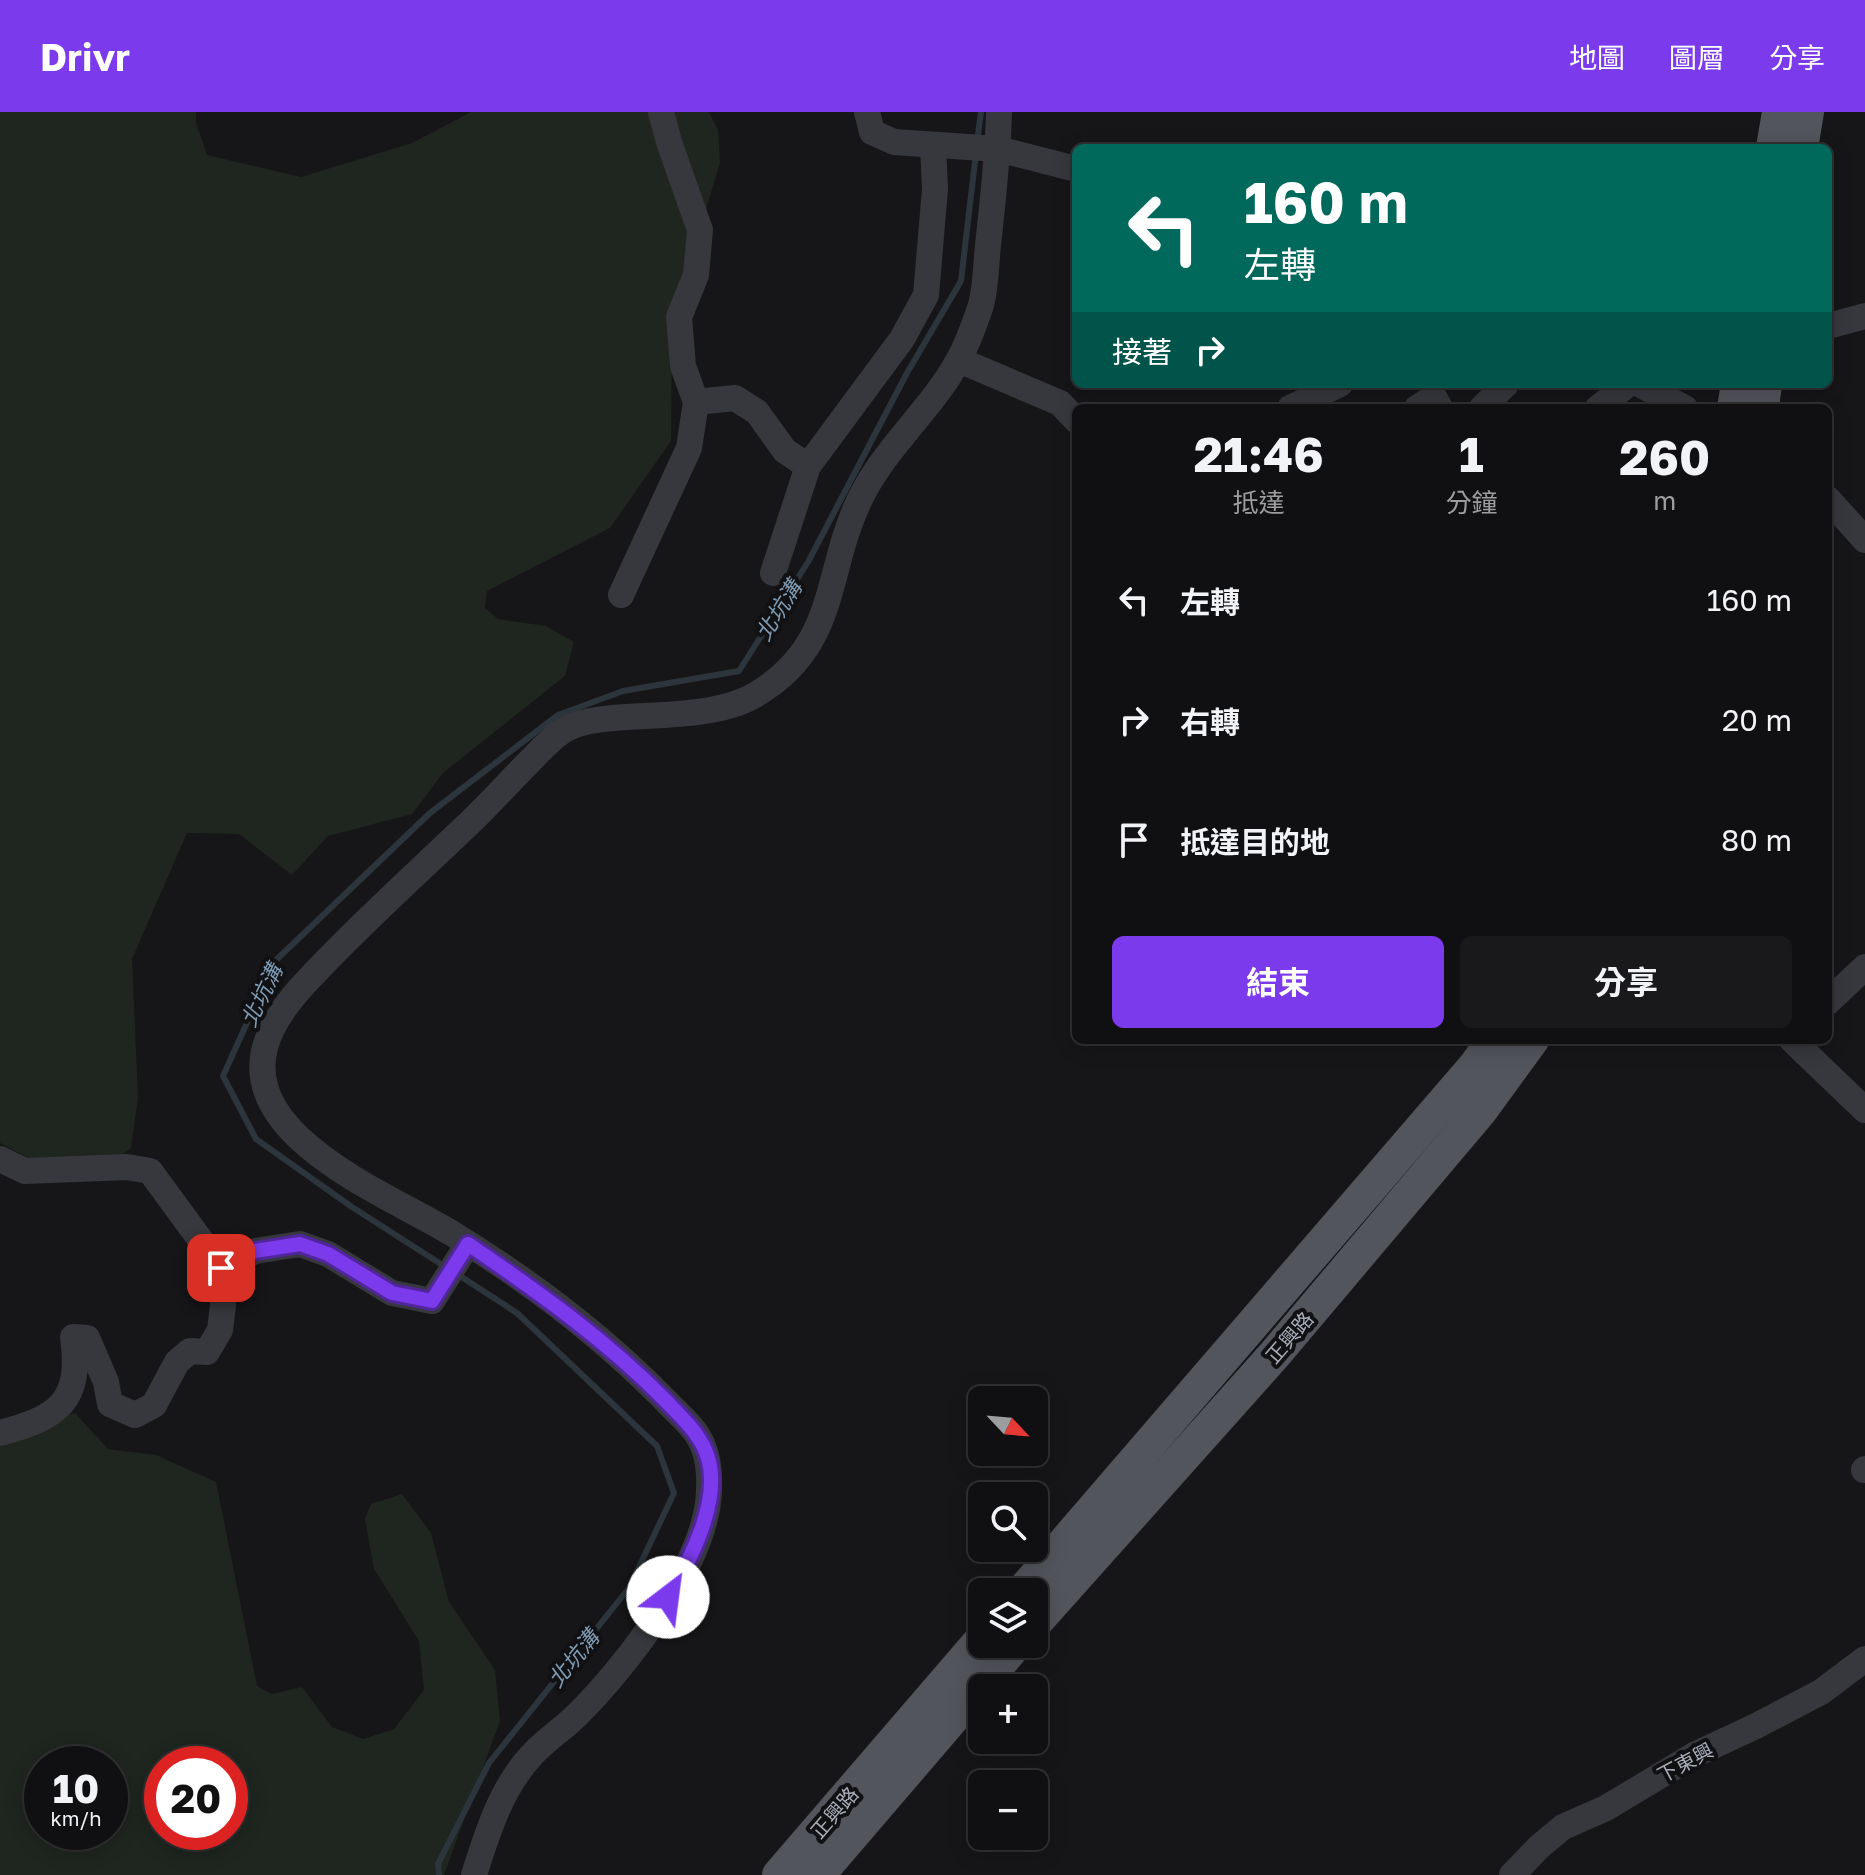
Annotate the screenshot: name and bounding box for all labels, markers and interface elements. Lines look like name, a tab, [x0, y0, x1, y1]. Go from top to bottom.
text: Drivr	[40, 34, 130, 79]
text: 地圖	[1569, 41, 1625, 74]
text: 圖層	[1669, 41, 1725, 74]
text: 分享	[1769, 41, 1825, 74]
text: 160 m	[1244, 168, 1408, 235]
icon: left	[1112, 176, 1216, 280]
text: 左轉	[1244, 243, 1316, 286]
icon: right	[1188, 328, 1232, 372]
text: 接著	[1112, 334, 1172, 370]
text: 21:46	[1194, 425, 1324, 483]
text: 1	[1459, 425, 1484, 483]
text: 260	[1619, 428, 1710, 486]
text: m	[1653, 485, 1676, 516]
text: 抵達	[1233, 487, 1285, 518]
text: 分鐘	[1445, 487, 1497, 518]
water label: 北坑溝	[749, 572, 809, 645]
icon: left	[1112, 578, 1156, 622]
text: 160 m	[1707, 582, 1792, 618]
text: 左轉	[1180, 584, 1240, 620]
icon: right	[1112, 698, 1156, 742]
text: 20 m	[1722, 702, 1792, 738]
text: 右轉	[1180, 704, 1240, 740]
icon: arrive	[1112, 818, 1156, 862]
text: 80 m	[1721, 822, 1792, 858]
text: 抵達目的地	[1180, 824, 1330, 860]
button: 結束	[1112, 936, 1444, 1028]
button: 分享	[1460, 936, 1792, 1028]
water label: 北坑溝	[234, 957, 289, 1031]
pin	[187, 1234, 255, 1302]
icon: arrive	[199, 1246, 243, 1290]
street label: 正興路	[1260, 1306, 1318, 1368]
north arrow	[968, 1386, 1048, 1466]
map controls	[968, 1386, 1048, 1850]
button: search	[968, 1482, 1048, 1562]
position arrow	[626, 1555, 710, 1639]
button: layers	[968, 1578, 1048, 1658]
water label: 北坑溝	[542, 1622, 606, 1692]
button: +	[968, 1674, 1048, 1754]
street label: 下東興	[1653, 1737, 1717, 1787]
speed limit sign: 20	[144, 1746, 248, 1850]
text: 10	[53, 1764, 99, 1812]
button: −	[968, 1770, 1048, 1850]
street label: 正興路	[805, 1781, 863, 1843]
text: km/h	[51, 1806, 101, 1830]

